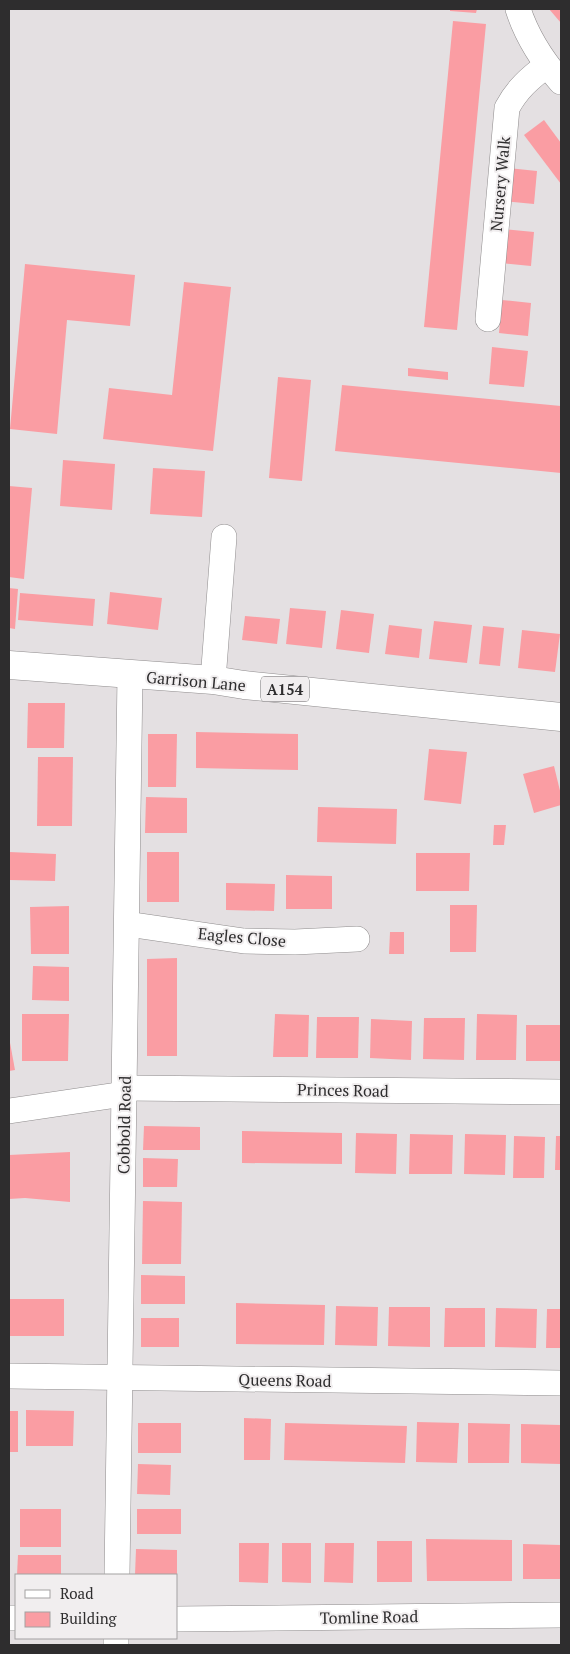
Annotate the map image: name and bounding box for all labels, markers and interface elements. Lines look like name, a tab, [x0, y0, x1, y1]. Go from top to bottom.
street label: Nursery Walk	[485, 135, 515, 233]
street label: Garrison Lane	[145, 666, 247, 696]
road number: A154	[261, 676, 309, 702]
street label: Eagles Close	[197, 922, 287, 952]
street label: Cobbold Road	[112, 1076, 136, 1174]
street label: Princes Road	[297, 1078, 389, 1102]
street label: Queens Road	[238, 1368, 332, 1392]
legend	[15, 1574, 178, 1639]
text: Road	[60, 1583, 93, 1603]
street label: Tomline Road	[320, 1605, 418, 1629]
text: Building	[60, 1608, 118, 1628]

